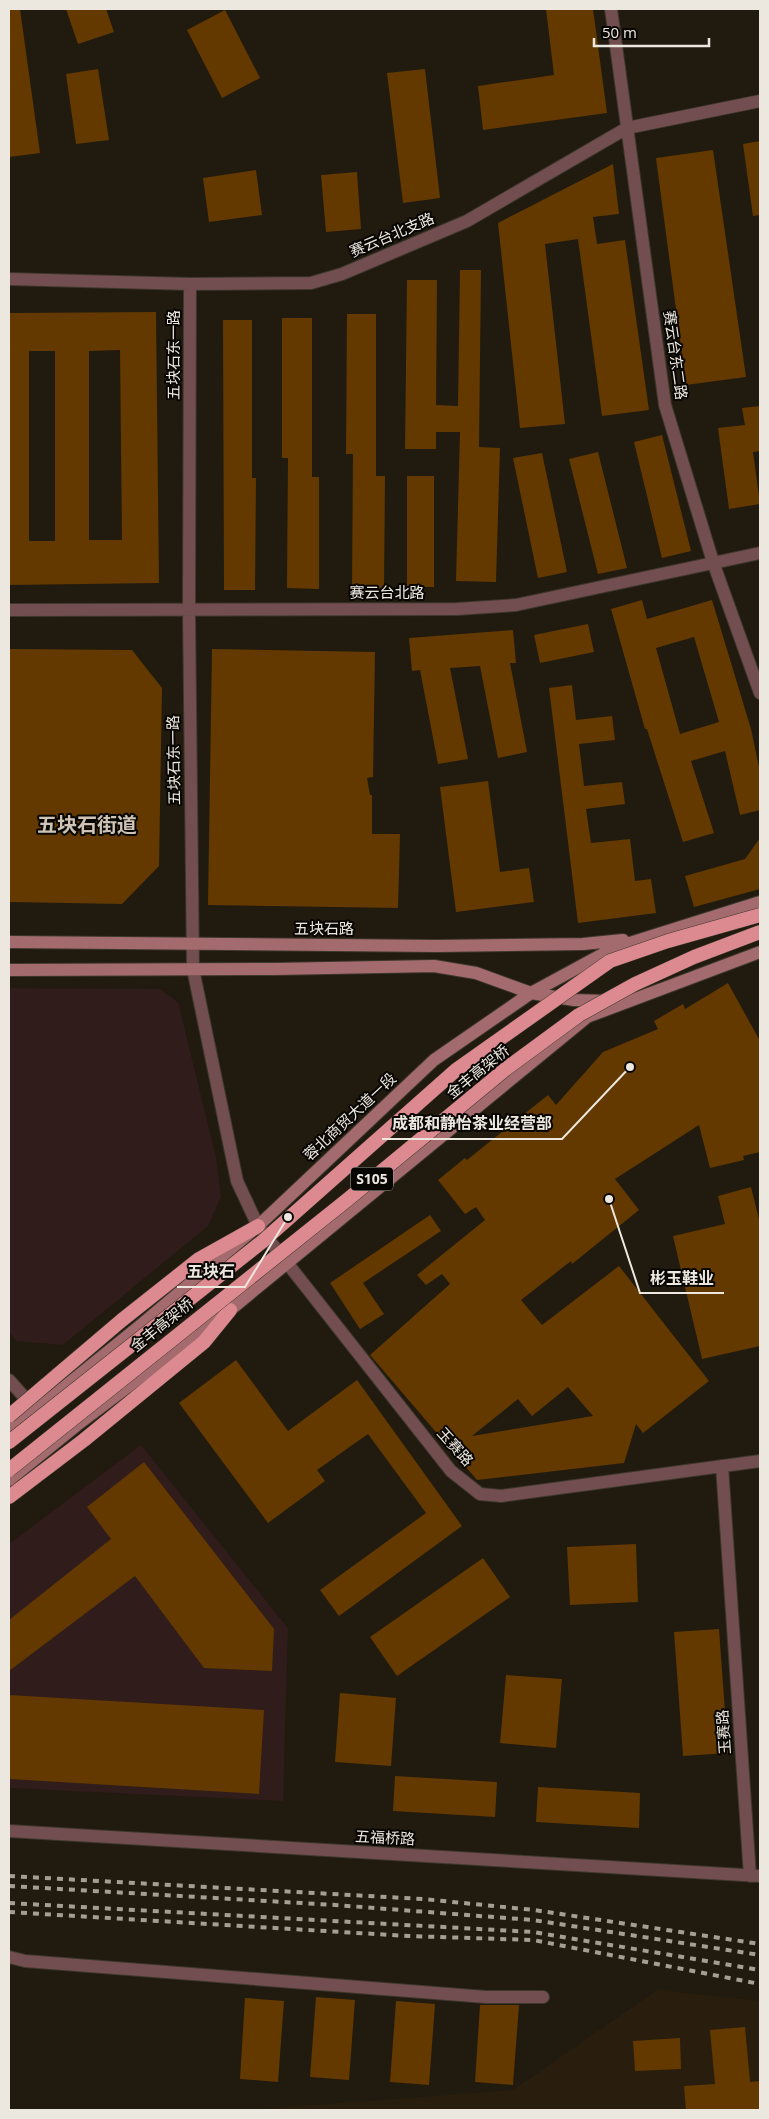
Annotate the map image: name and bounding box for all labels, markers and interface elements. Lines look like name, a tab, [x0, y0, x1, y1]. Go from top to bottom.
scale bar	[594, 15, 709, 47]
text: 50 m	[602, 22, 637, 42]
street label: 赛云台北支路	[346, 207, 437, 261]
street label: 赛云台东二路	[660, 309, 692, 401]
street label: 五块石东一路	[163, 310, 183, 400]
street label: 赛云台北路	[349, 582, 425, 602]
street label: 五块石东一路	[162, 715, 184, 805]
district label: 五块石街道	[37, 811, 137, 838]
street label: 五块石路	[294, 918, 354, 938]
street label: 金丰高架桥	[442, 1040, 513, 1103]
street label: 蓉北商贸大道一段	[299, 1068, 400, 1165]
callout: 成都和静怡茶业经营部	[382, 1108, 562, 1139]
text: 成都和静怡茶业经营部	[392, 1112, 552, 1134]
road number: S105	[351, 1168, 393, 1190]
callout: 五块石	[177, 1256, 245, 1287]
text: 五块石	[187, 1260, 235, 1282]
callout: 彬玉鞋业	[640, 1262, 724, 1293]
text: 彬玉鞋业	[650, 1267, 714, 1289]
street label: 金丰高架桥	[126, 1293, 197, 1356]
street label: 玉赛路	[433, 1423, 478, 1470]
street label: 玉赛路	[711, 1709, 735, 1755]
street label: 五福桥路	[355, 1825, 416, 1849]

